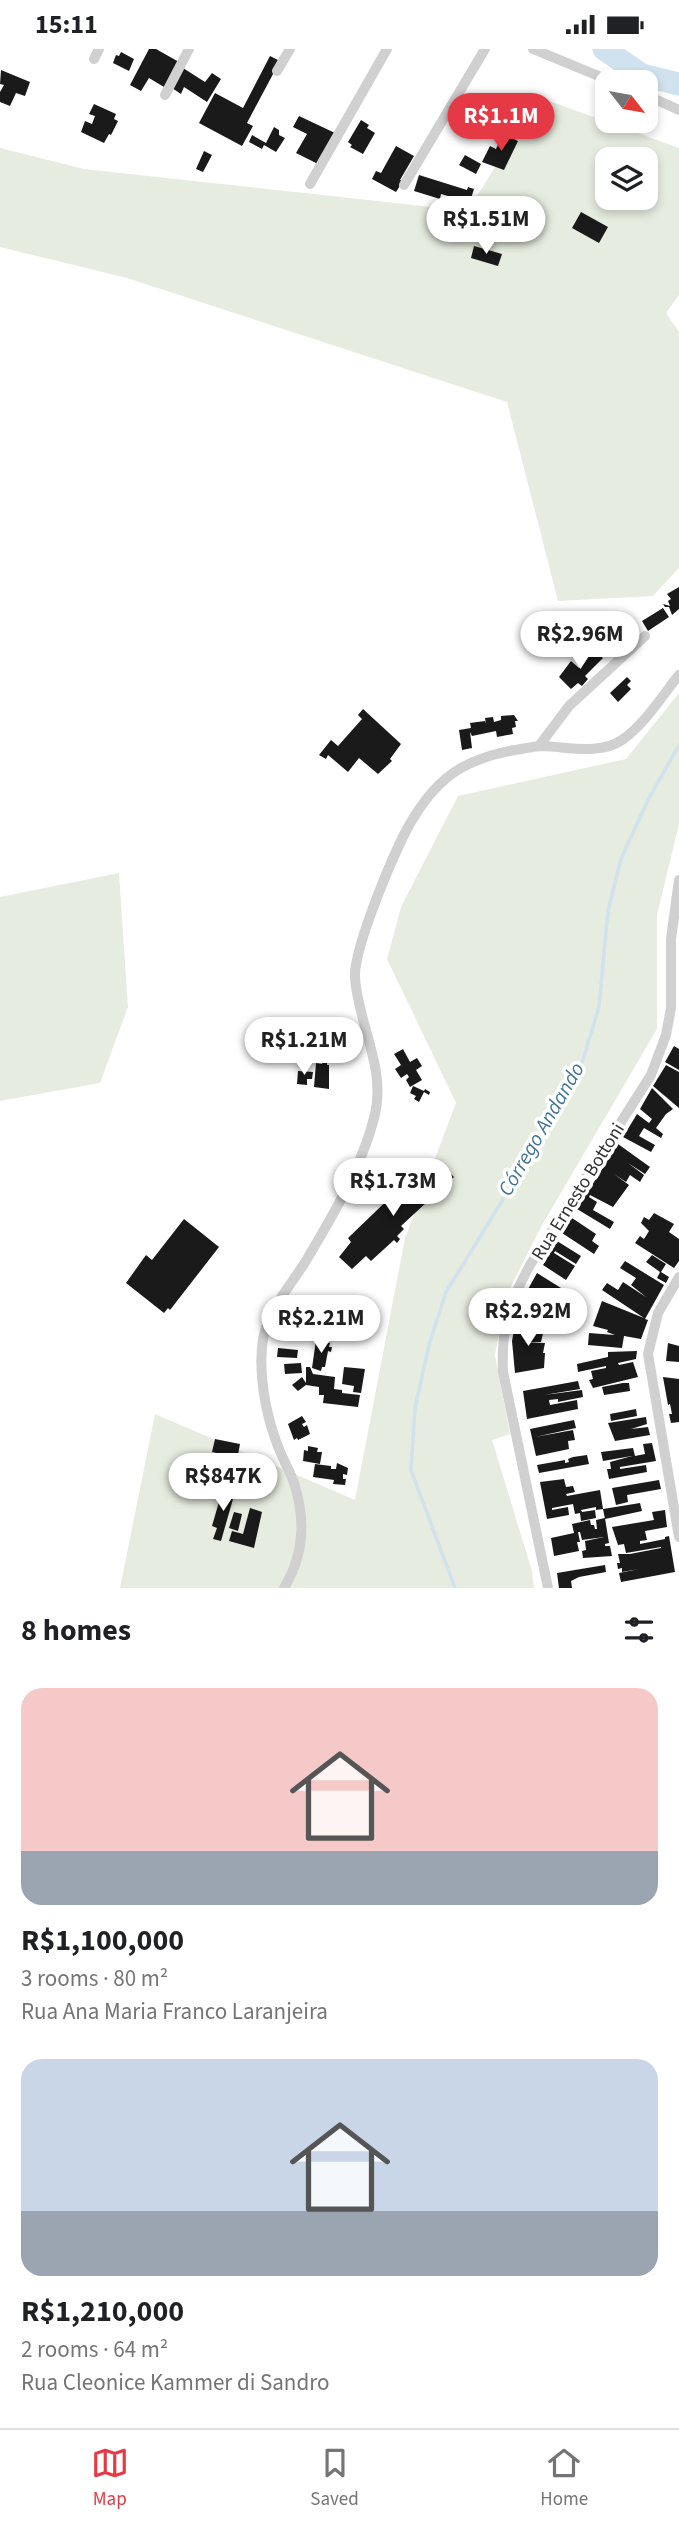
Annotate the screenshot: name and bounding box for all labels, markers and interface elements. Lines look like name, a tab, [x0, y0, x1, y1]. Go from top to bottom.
text: 15:11	[35, 6, 98, 43]
north arrow	[595, 70, 658, 133]
map controls	[595, 70, 658, 210]
pin: R$1.1M	[444, 93, 558, 153]
text: R$1.1M	[464, 99, 538, 132]
button: layers	[595, 147, 658, 210]
pin: R$1.51M	[421, 197, 551, 256]
text: R$1.51M	[442, 202, 530, 235]
pin: R$2.96M	[515, 611, 645, 671]
text: R$2.96M	[536, 617, 624, 650]
pin: R$1.21M	[239, 1017, 369, 1077]
text: R$1.21M	[260, 1023, 348, 1056]
water label: Córrego Andando	[491, 1057, 591, 1201]
street label: Rua Ernesto Bottoni	[525, 1118, 631, 1266]
pin: R$1.73M	[328, 1159, 458, 1218]
text: R$1.73M	[349, 1164, 437, 1197]
pin: R$2.92M	[463, 1289, 593, 1348]
text: R$2.92M	[484, 1294, 572, 1327]
pin: R$2.21M	[256, 1295, 386, 1355]
text: R$2.21M	[277, 1301, 365, 1334]
pin: R$847K	[166, 1453, 280, 1513]
text: R$847K	[185, 1459, 261, 1492]
text: 8 homes	[21, 1609, 131, 1652]
icon: filters	[620, 1611, 658, 1649]
icon: home	[277, 1733, 403, 1859]
text: R$1,100,000	[21, 1919, 184, 1962]
text: 3 rooms · 80 m²	[21, 1962, 168, 1995]
text: Rua Ana Maria Franco Laranjeira	[21, 1995, 328, 2028]
icon: home	[277, 2104, 403, 2230]
text: R$1,210,000	[21, 2290, 184, 2333]
text: 2 rooms · 64 m²	[21, 2333, 168, 2366]
text: Rua Cleonice Kammer di Sandro	[21, 2366, 329, 2399]
tab: Map	[91, 2444, 129, 2513]
tab: Saved	[310, 2444, 359, 2513]
tab: Home	[540, 2444, 588, 2513]

